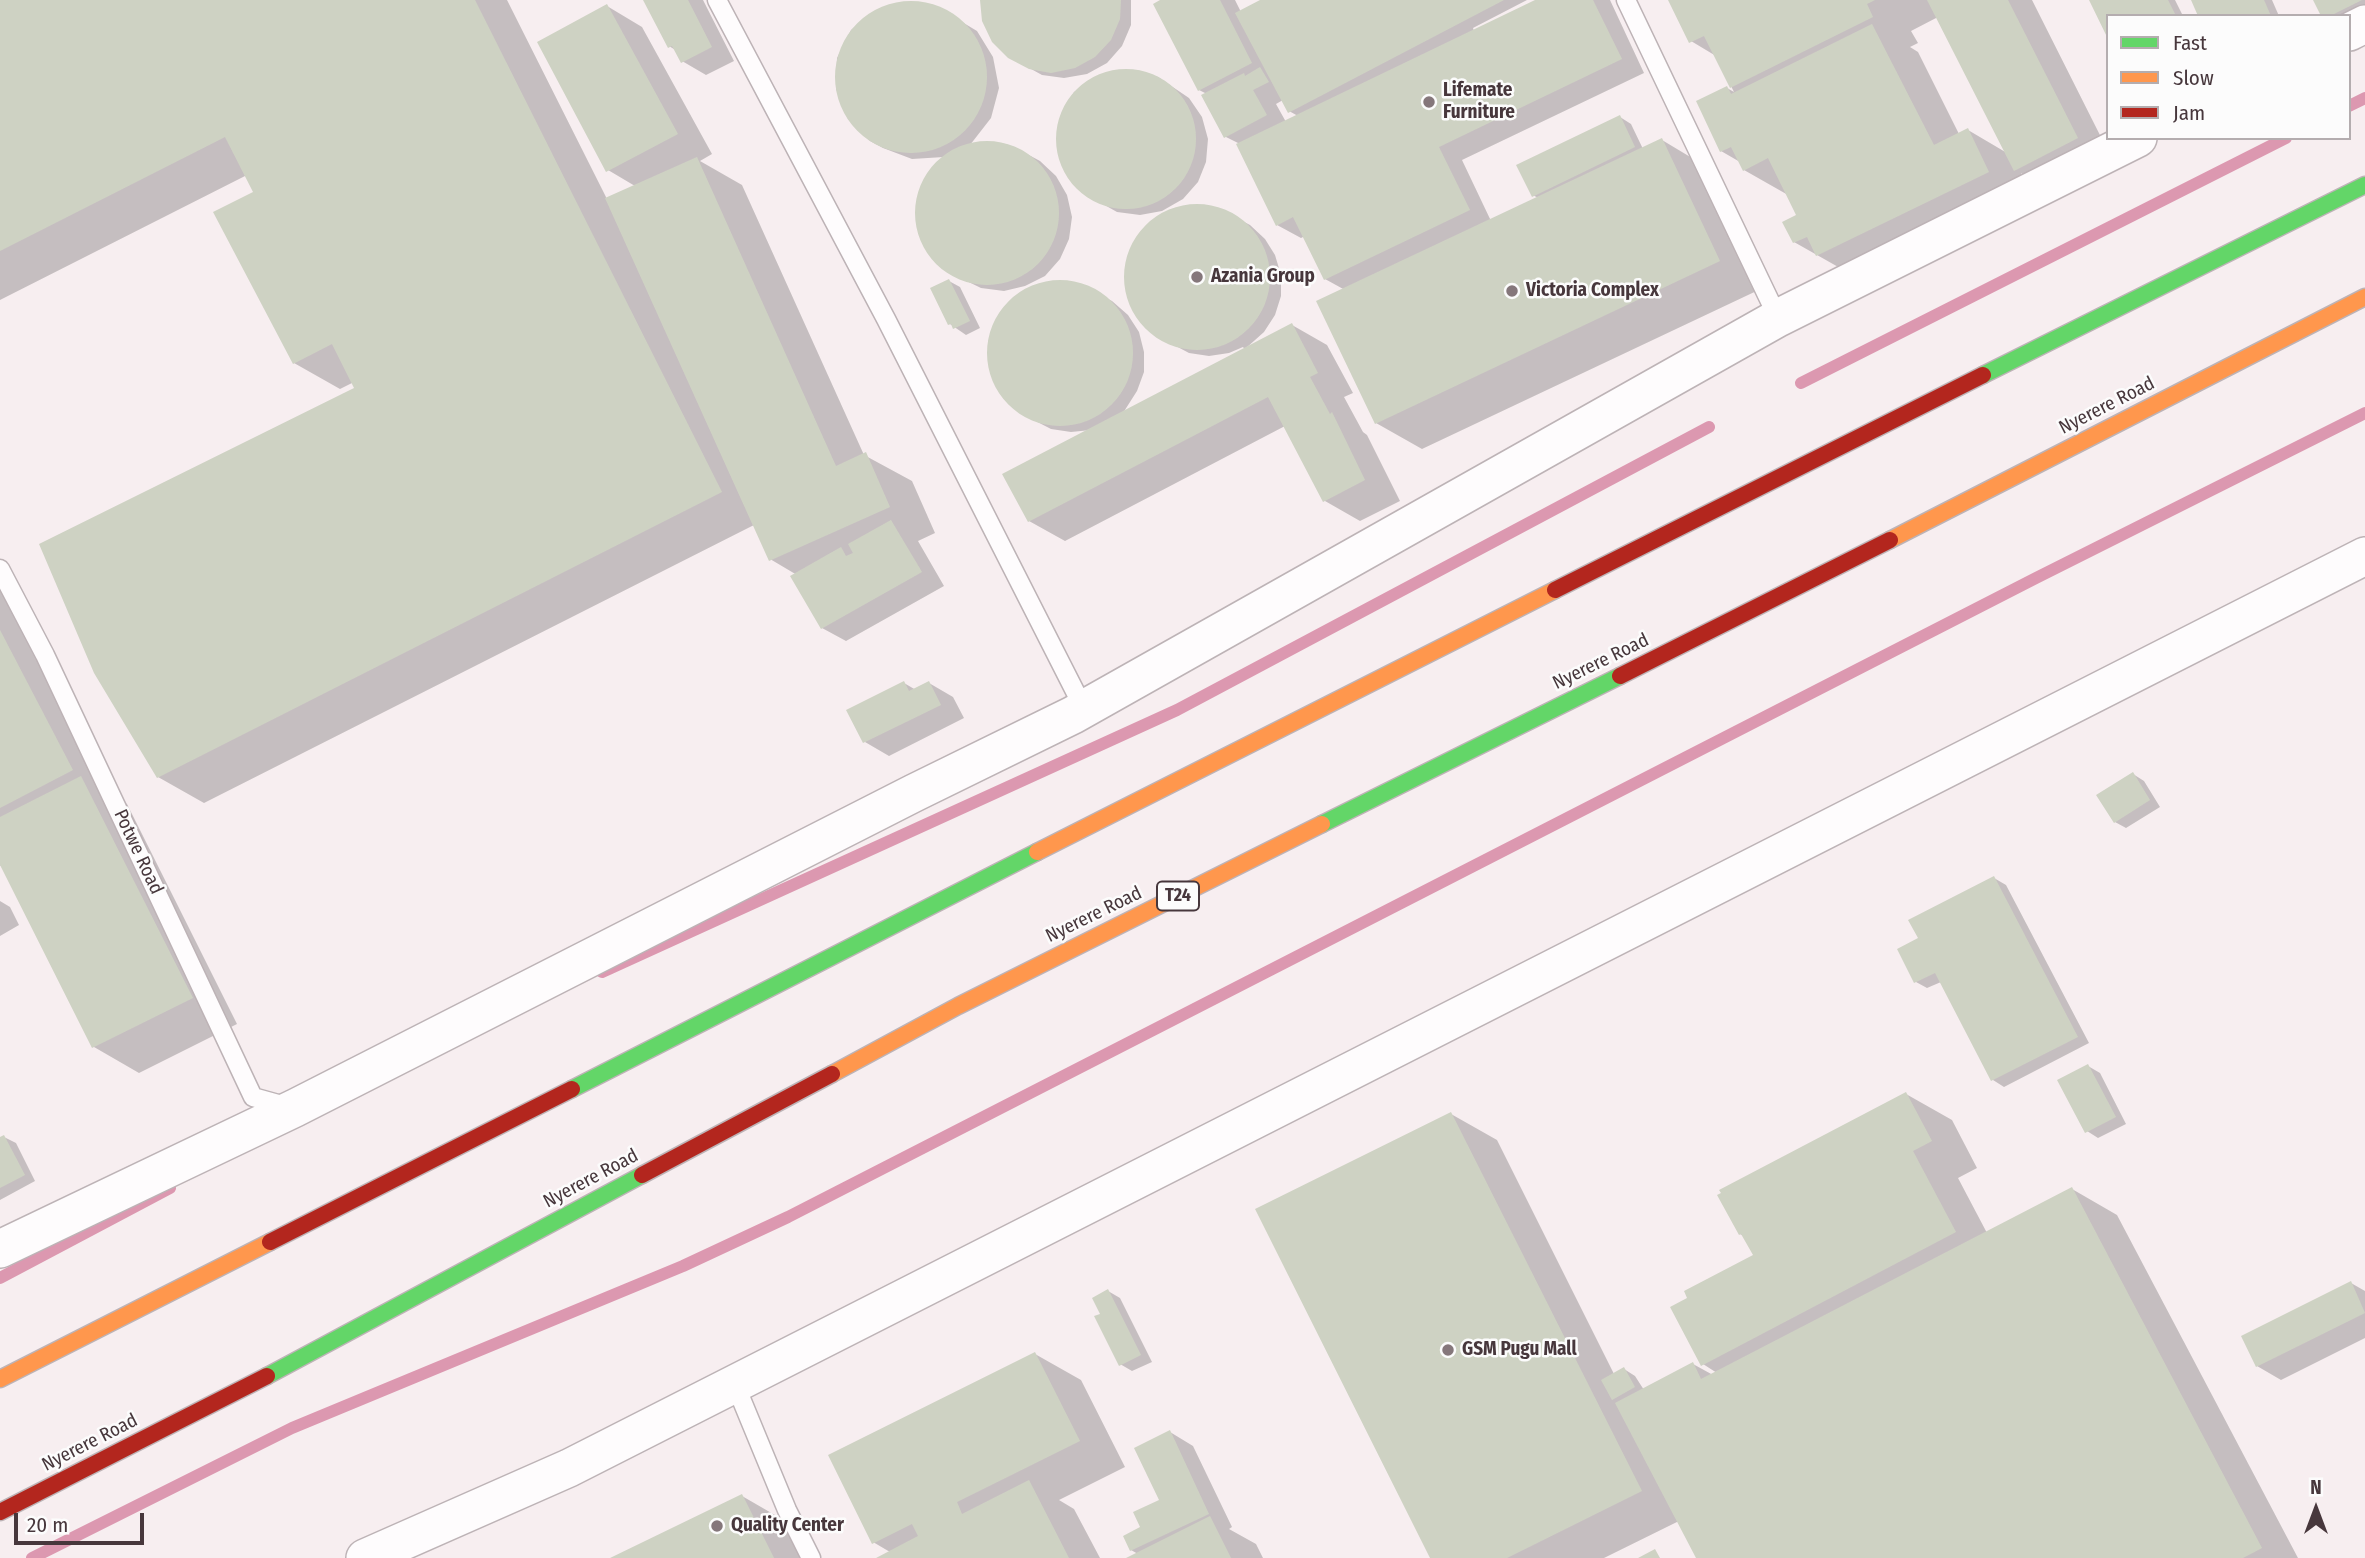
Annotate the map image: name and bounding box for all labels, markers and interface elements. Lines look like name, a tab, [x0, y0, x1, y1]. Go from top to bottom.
legend	[2106, 14, 2351, 140]
text: Fast	[2173, 30, 2207, 56]
text: Slow	[2173, 65, 2214, 91]
place label: Lifemate Furniture	[1443, 80, 1515, 124]
marker: Lifemate Furniture	[1421, 94, 1437, 110]
text: Jam	[2173, 100, 2205, 126]
place label: Azania Group	[1211, 266, 1315, 288]
marker: Azania Group	[1189, 269, 1205, 285]
place label: Victoria Complex	[1526, 280, 1659, 302]
marker: Victoria Complex	[1504, 283, 1520, 299]
street label: Nyerere Road	[2055, 372, 2159, 440]
street label: Nyerere Road	[1549, 629, 1653, 695]
street label: Potwe Road	[108, 806, 168, 898]
street label: Nyerere Road	[1042, 882, 1146, 948]
road number: T24	[1157, 882, 1199, 911]
street label: Nyerere Road	[540, 1144, 642, 1214]
place label: GSM Pugu Mall	[1462, 1339, 1577, 1361]
marker: GSM Pugu Mall	[1440, 1342, 1456, 1358]
street label: Nyerere Road	[38, 1409, 142, 1477]
north arrow	[2281, 1474, 2351, 1544]
text: N	[2310, 1476, 2322, 1499]
scale bar	[18, 1498, 147, 1542]
text: 20 m	[27, 1512, 68, 1538]
place label: Quality Center	[731, 1515, 844, 1537]
marker: Quality Center	[709, 1518, 725, 1534]

